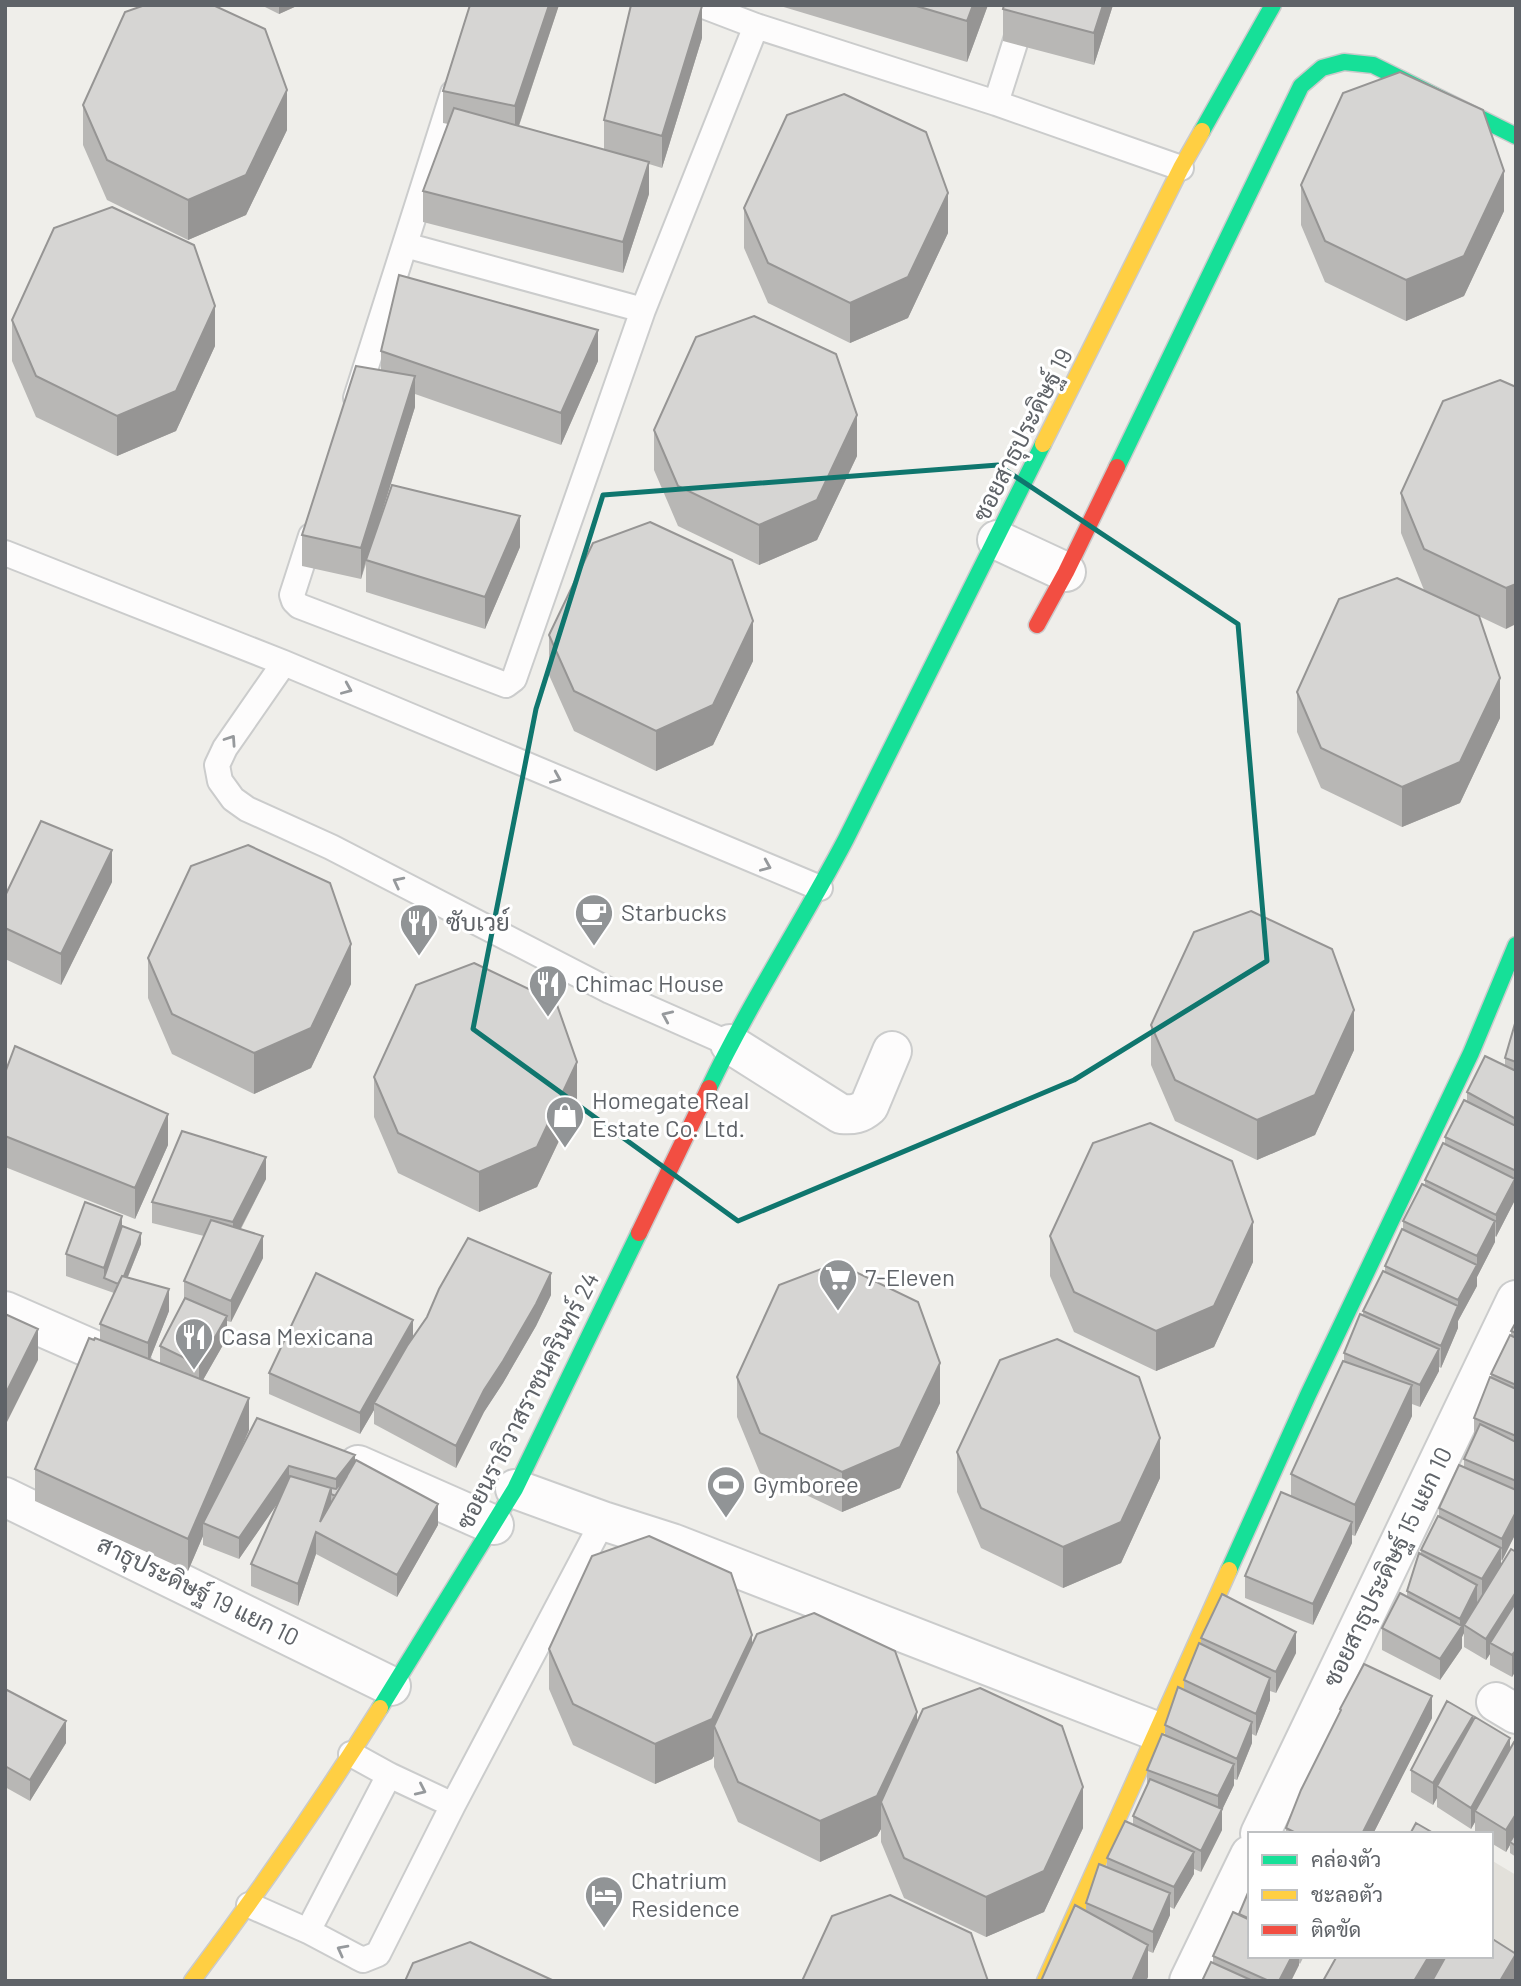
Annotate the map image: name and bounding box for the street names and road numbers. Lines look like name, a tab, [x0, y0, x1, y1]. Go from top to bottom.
street label: ซอยสาธุประดิษฐ์ 19	[966, 343, 1080, 527]
street label: ซอยนราธิวาสราชนครินทร์ 24	[449, 1267, 604, 1534]
street label: ซอยสาธุประดิษฐ์ 15 แยก 10	[1316, 1442, 1460, 1692]
street label: สาธุประดิษฐ์ 19 แยก 10	[92, 1528, 304, 1654]

